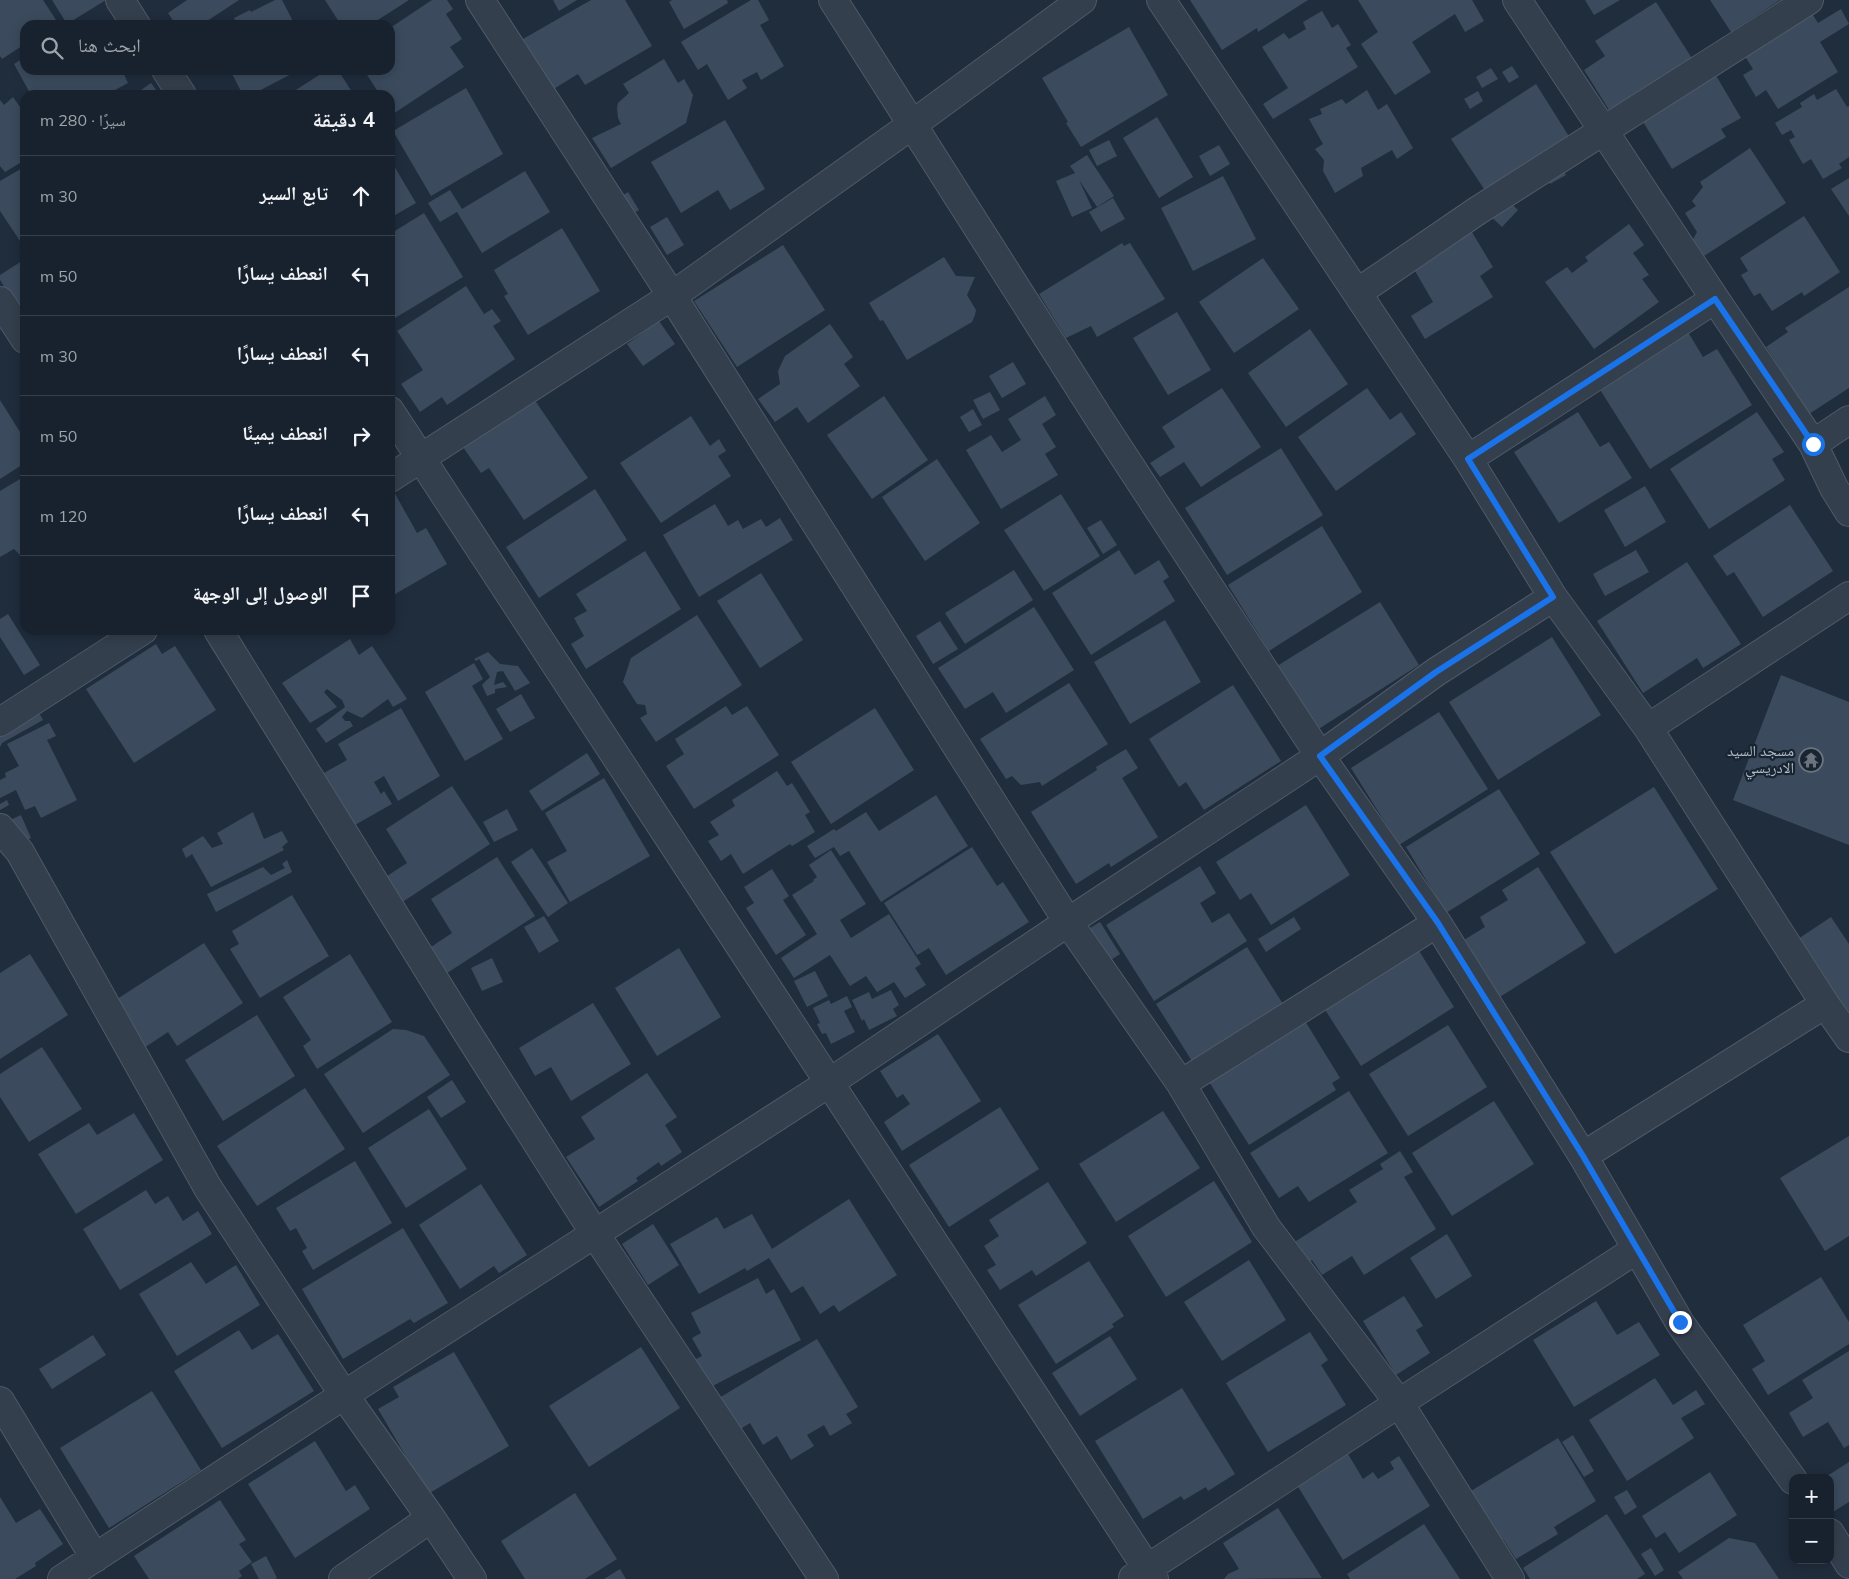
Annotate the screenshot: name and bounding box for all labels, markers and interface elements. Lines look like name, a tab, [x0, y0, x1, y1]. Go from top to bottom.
search box	[20, 20, 395, 75]
text: ابحث هنا	[78, 33, 141, 57]
icon: search	[38, 34, 66, 62]
text: 4 دقيقة	[313, 106, 375, 132]
text: سيرًا · 280 m	[40, 110, 126, 130]
text: تابع السير	[259, 181, 328, 205]
icon: ahead	[347, 182, 375, 210]
text: 30 m	[40, 186, 77, 206]
text: انعطف يسارًا	[237, 261, 328, 285]
icon: left	[347, 262, 375, 290]
text: 50 m	[40, 266, 77, 286]
text: انعطف يسارًا	[237, 341, 328, 365]
icon: left	[347, 342, 375, 370]
text: 30 m	[40, 346, 77, 366]
text: انعطف يمينًا	[242, 421, 328, 445]
icon: right	[347, 422, 375, 450]
text: 50 m	[40, 426, 77, 446]
route start	[1802, 433, 1825, 456]
text: انعطف يسارًا	[237, 501, 328, 525]
icon: left	[347, 502, 375, 530]
text: 120 m	[40, 506, 87, 526]
text: الوصول إلى الوجهة	[193, 581, 328, 605]
icon: arrive	[347, 582, 375, 610]
place label: مسجد السيد الادريسي	[1727, 741, 1794, 780]
temple icon: مسجد السيد الادريسي	[1798, 747, 1824, 773]
route end	[1669, 1311, 1692, 1334]
map controls	[1789, 1474, 1834, 1564]
button: +	[1789, 1474, 1834, 1519]
button: −	[1789, 1519, 1834, 1564]

